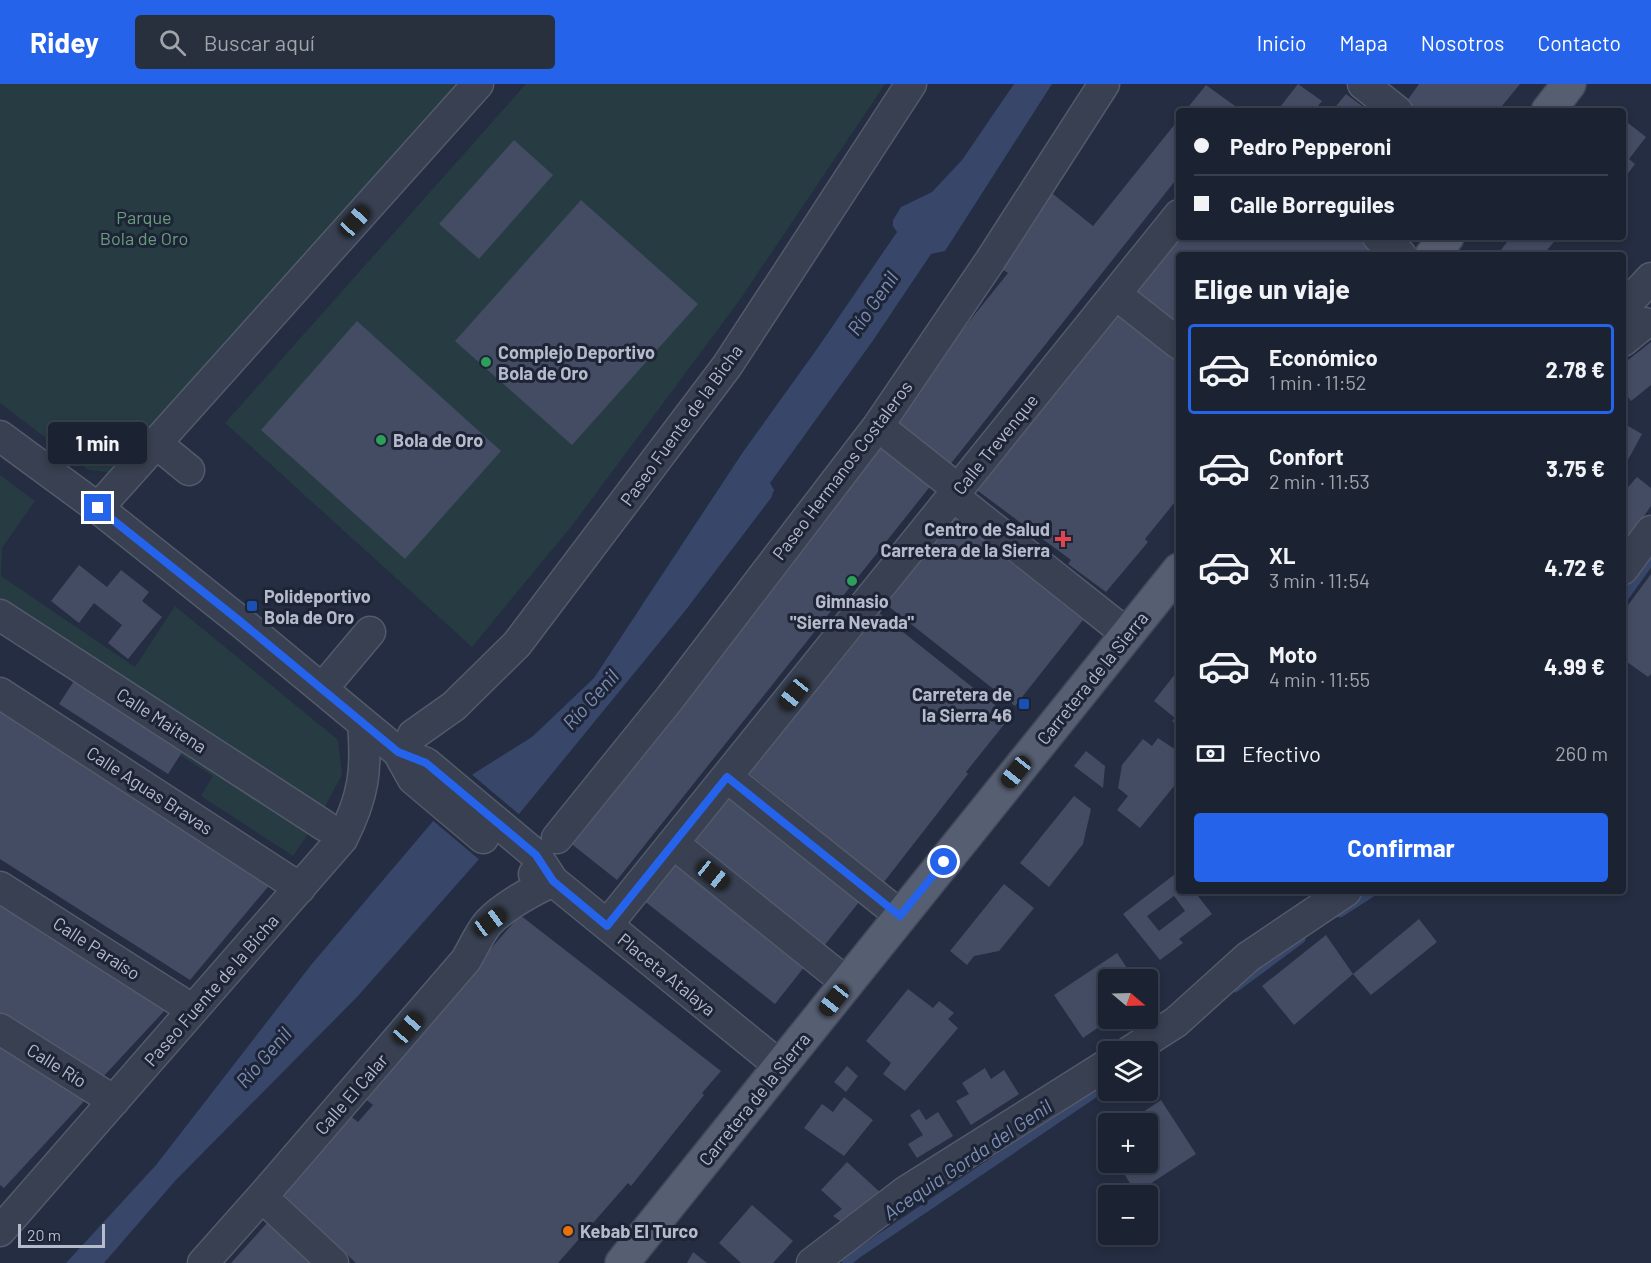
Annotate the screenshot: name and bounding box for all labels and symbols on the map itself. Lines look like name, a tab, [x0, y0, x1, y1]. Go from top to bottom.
car	[336, 202, 374, 240]
park label: Parque Bola de Oro	[100, 206, 188, 249]
water label: Río Genil	[841, 266, 903, 340]
street label: Paseo Fuente de la Bicha	[615, 340, 747, 510]
place label: Complejo Deportivo Bola de Oro	[498, 341, 655, 384]
marker: Complejo Deportivo Bola de Oro	[479, 355, 493, 369]
street label: Paseo Hermanos Costaleros	[767, 376, 917, 564]
street label: Calle Trevenque	[948, 389, 1042, 499]
callout: 1 min	[48, 421, 148, 463]
place label: Bola de Oro	[393, 429, 483, 451]
marker: Bola de Oro	[374, 433, 388, 447]
route end	[84, 494, 111, 521]
place label: Centro de Salud Carretera de la Sierra	[881, 518, 1050, 561]
marker: Centro de Salud Carretera de la Sierra	[1054, 530, 1072, 548]
marker: Gimnasio "Sierra Nevada"	[845, 574, 859, 588]
place label: Polideportivo Bola de Oro	[264, 585, 371, 628]
place label: Gimnasio "Sierra Nevada"	[790, 590, 914, 633]
marker: Polideportivo Bola de Oro	[245, 599, 259, 613]
street label: Carretera de la Sierra	[1032, 607, 1152, 749]
water label: Río Genil	[557, 664, 624, 734]
car	[776, 674, 812, 714]
street label: Calle Maitena	[113, 683, 211, 757]
place label: Carretera de la Sierra 46	[912, 683, 1012, 726]
marker: Carretera de la Sierra 46	[1017, 697, 1031, 711]
street label: Calle Aguas Bravas	[83, 741, 217, 839]
car	[998, 752, 1034, 792]
route start	[930, 848, 957, 875]
car	[693, 857, 733, 893]
car	[470, 904, 510, 940]
street label: Paseo Fuente de la Bicha	[139, 910, 283, 1070]
street label: Calle Paraíso	[49, 912, 145, 984]
street label: Placeta Atalaya	[614, 928, 720, 1020]
north arrow	[1098, 969, 1158, 1029]
car	[816, 980, 852, 1020]
car	[389, 1009, 427, 1047]
water label: Río Genil	[230, 1021, 296, 1092]
street label: Carretera de la Sierra	[694, 1028, 814, 1170]
street label: Calle Río	[23, 1038, 91, 1092]
street label: Calle El Calar	[310, 1049, 392, 1139]
water label: Acequia Gorda del Genil	[878, 1093, 1056, 1224]
place label: Kebab El Turco	[580, 1220, 698, 1242]
scale bar	[18, 1221, 105, 1248]
marker: Kebab El Turco	[561, 1224, 575, 1238]

